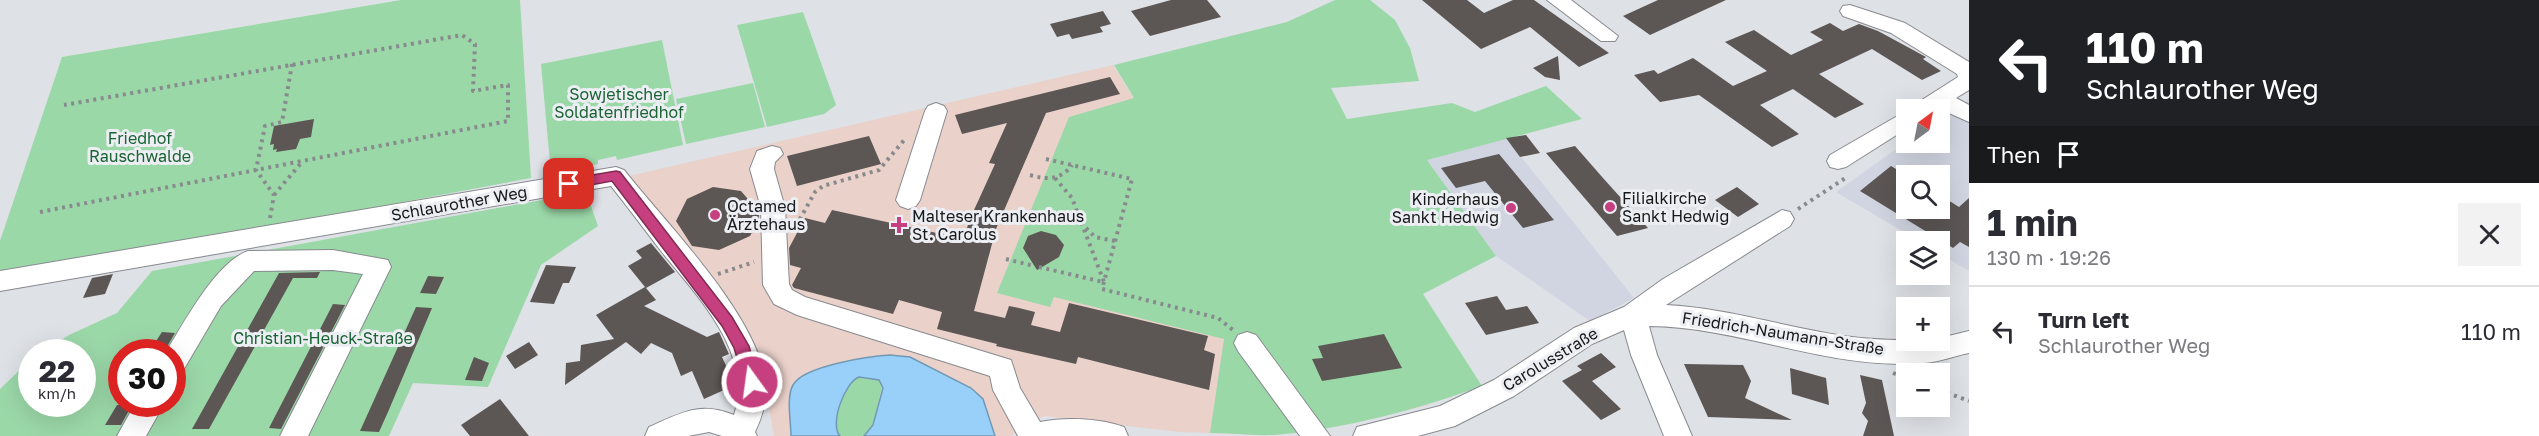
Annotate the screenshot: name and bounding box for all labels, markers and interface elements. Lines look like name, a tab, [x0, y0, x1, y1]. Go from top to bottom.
text: 110 m	[2086, 22, 2204, 72]
icon: left	[1987, 24, 2065, 102]
text: Schlaurother Weg	[2086, 73, 2319, 105]
park label: Sowjetischer Soldatenfriedhof	[554, 84, 684, 122]
north arrow	[1896, 99, 1950, 153]
map controls	[1896, 99, 1950, 417]
park label: Friedhof Rauschwalde	[89, 128, 191, 166]
icon: arrive	[2052, 138, 2085, 171]
text: Then	[1987, 141, 2040, 168]
pin	[543, 158, 594, 209]
button: search	[1896, 165, 1950, 219]
icon: arrive	[552, 167, 585, 200]
street label: Schlaurother Weg	[389, 181, 529, 225]
place label: Filialkirche Sankt Hedwig	[1622, 188, 1729, 226]
place label: Kinderhaus Sankt Hedwig	[1392, 189, 1499, 227]
place label: Octamed Ärztehaus	[727, 196, 805, 234]
marker: Filialkirche Sankt Hedwig	[1603, 200, 1617, 214]
marker: Kinderhaus Sankt Hedwig	[1504, 201, 1518, 215]
text: 1 min	[1987, 201, 2078, 244]
button: close	[2458, 203, 2521, 266]
place label: Malteser Krankenhaus St. Carolus	[912, 206, 1084, 244]
marker: Octamed Ärztehaus	[708, 208, 722, 222]
marker: Malteser Krankenhaus St. Carolus	[890, 216, 908, 234]
button: layers	[1896, 231, 1950, 285]
text: 130 m · 19:26	[1987, 245, 2111, 269]
button: +	[1896, 297, 1950, 351]
text: Turn left	[2038, 306, 2129, 333]
street label: Friedrich-Naumann-Straße	[1681, 307, 1885, 359]
icon: left	[1987, 315, 2020, 348]
text: 110 m	[2461, 318, 2521, 345]
street label: Carolusstraße	[1499, 323, 1601, 395]
park label: Christian-Heuck-Straße	[233, 328, 413, 348]
text: Schlaurother Weg	[2038, 333, 2210, 357]
speed limit sign: 30	[108, 339, 186, 417]
position arrow	[720, 350, 784, 414]
text: 22	[39, 353, 75, 389]
button: −	[1896, 363, 1950, 417]
text: km/h	[38, 384, 76, 402]

